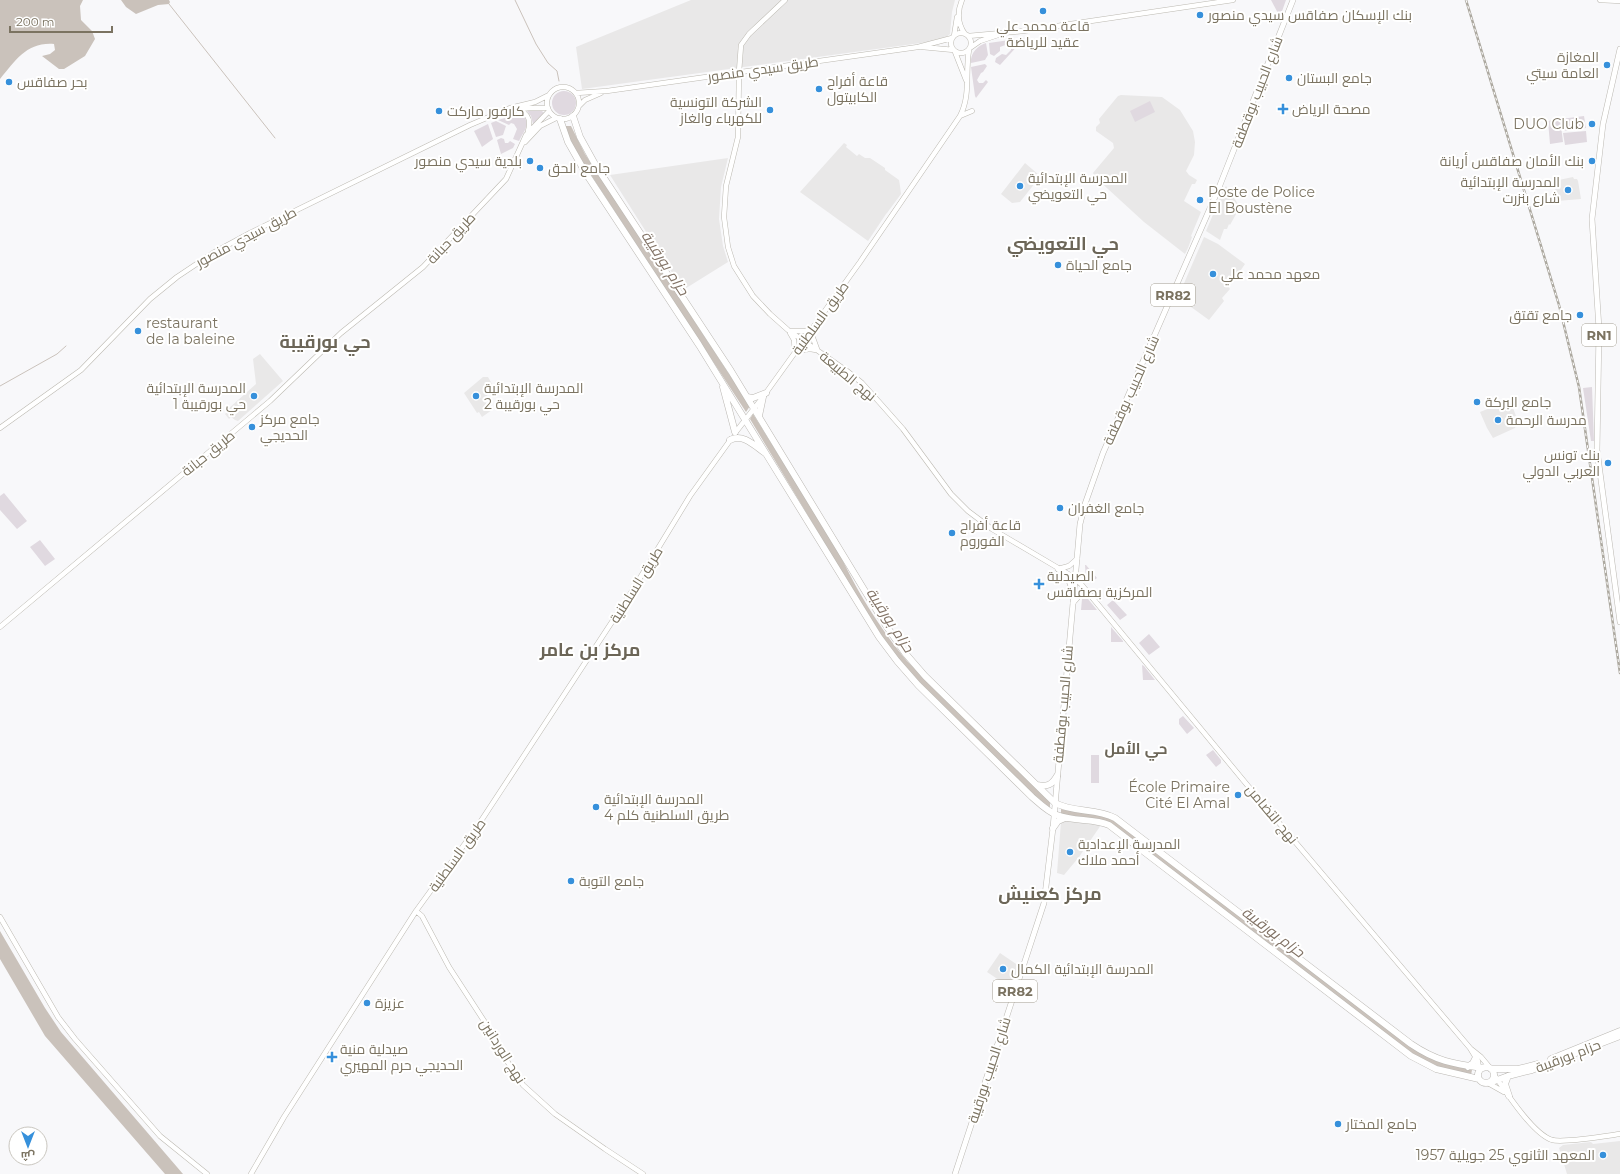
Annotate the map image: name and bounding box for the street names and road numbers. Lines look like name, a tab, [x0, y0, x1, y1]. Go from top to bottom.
street label: شارع الحبيب بوقطفة	[1227, 34, 1287, 150]
street label: طريق سيدي منصور	[705, 52, 820, 89]
street label: طريق سيدي منصور	[192, 203, 301, 274]
street label: طريق حبانة	[423, 209, 479, 267]
street label: طريق السلطنية	[787, 278, 853, 358]
road number: RR82	[1151, 284, 1195, 306]
road number: RN1	[1582, 324, 1616, 346]
street label: شارع الحبيب بوقطفة	[1099, 332, 1163, 448]
street label: نهج الطبيعة	[816, 347, 880, 405]
street label: طريق حبانة	[178, 426, 238, 480]
street label: طريق السلطنية	[605, 544, 667, 626]
street label: شارع الحبيب بوقطفة	[1049, 644, 1077, 764]
street label: نهج التضامن	[1242, 781, 1302, 847]
street label: طريق السلطنية	[424, 815, 490, 895]
road number: RR82	[993, 980, 1037, 1002]
street label: نهج الوردانين	[476, 1015, 530, 1087]
street label: شارع الحبيب بورقيبة	[963, 1015, 1015, 1125]
street label: حزام بورقيبة	[1533, 1035, 1604, 1078]

